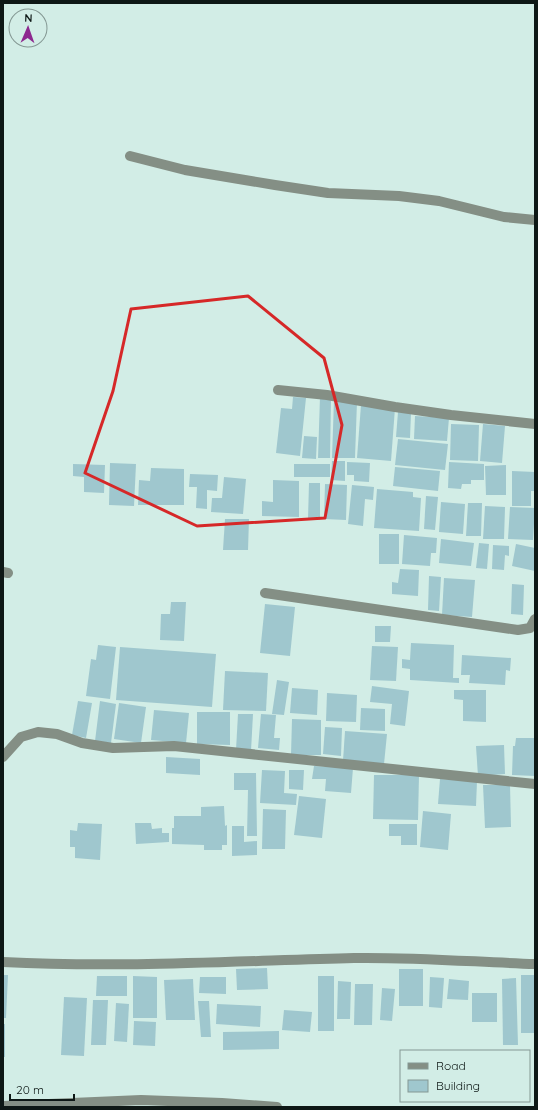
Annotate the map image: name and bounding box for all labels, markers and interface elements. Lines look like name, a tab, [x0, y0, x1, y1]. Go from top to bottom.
north arrow	[8, 8, 48, 48]
text: N	[24, 11, 33, 25]
legend	[400, 1050, 530, 1102]
text: Road	[436, 1058, 466, 1073]
scale bar	[10, 1076, 74, 1102]
text: Building	[436, 1078, 480, 1093]
text: 20 m	[16, 1082, 44, 1097]

